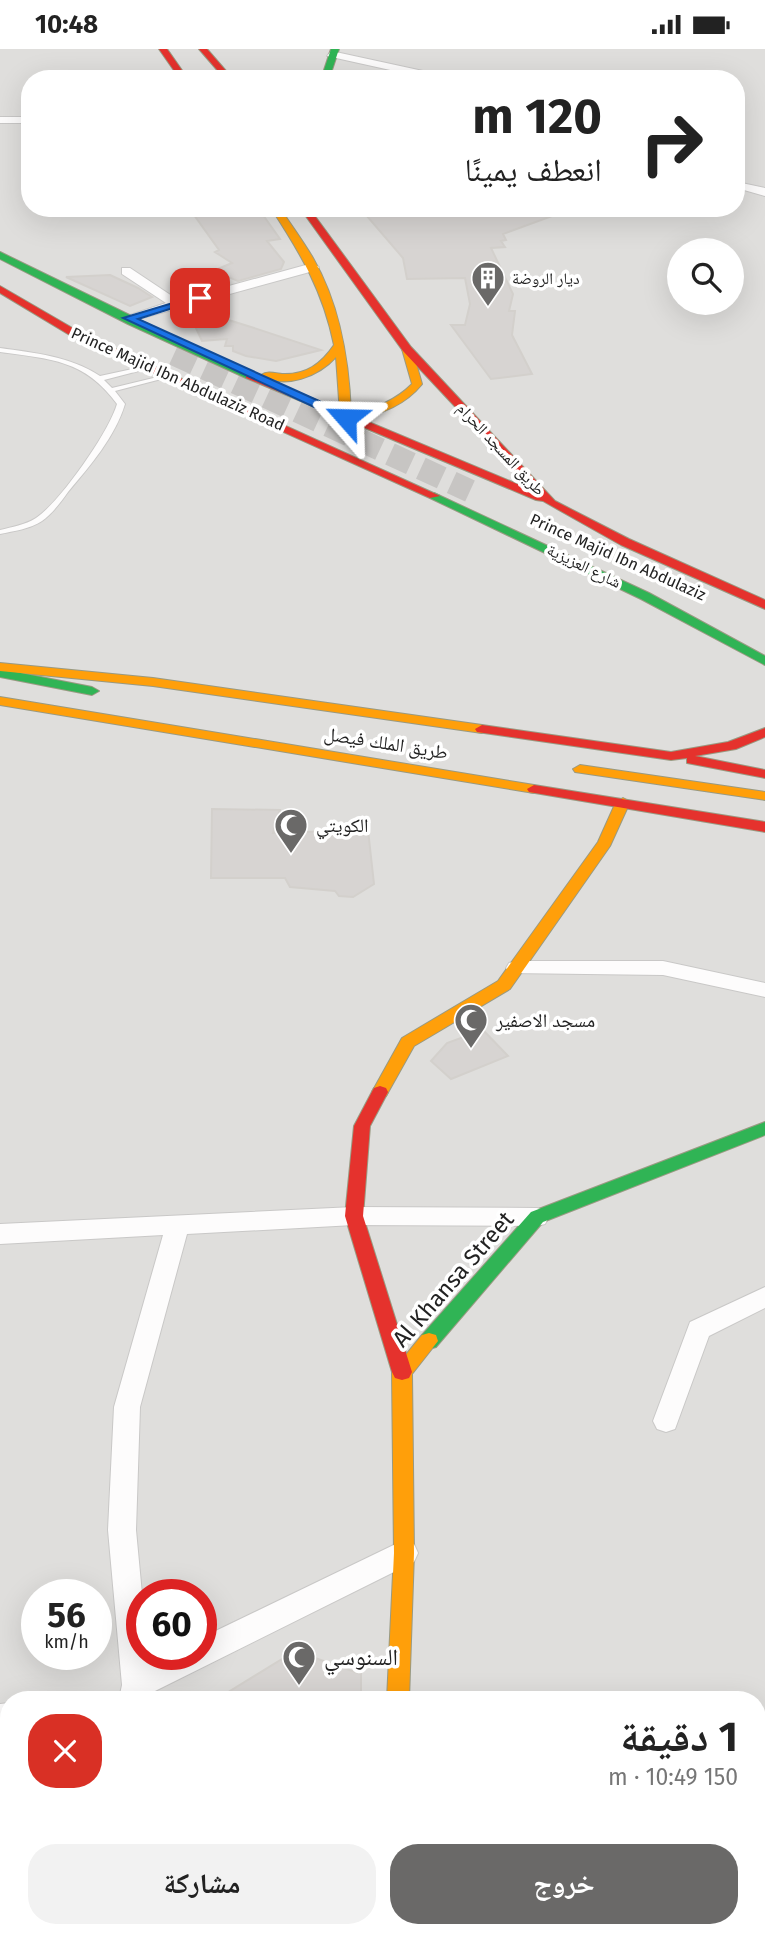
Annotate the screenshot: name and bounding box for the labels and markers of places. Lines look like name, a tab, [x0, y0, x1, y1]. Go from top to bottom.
building icon: ديار الروضة	[469, 259, 507, 308]
pin	[170, 268, 230, 328]
place label: ديار الروضة	[512, 269, 580, 288]
mosque icon: الكويتي	[272, 806, 310, 855]
place label: الكويتي	[316, 814, 369, 840]
mosque icon: مسجد الاصفير	[452, 1001, 490, 1050]
place label: مسجد الاصفير	[495, 1009, 595, 1032]
mosque icon: السنوسي	[280, 1638, 318, 1687]
place label: السنوسي	[324, 1643, 398, 1676]

